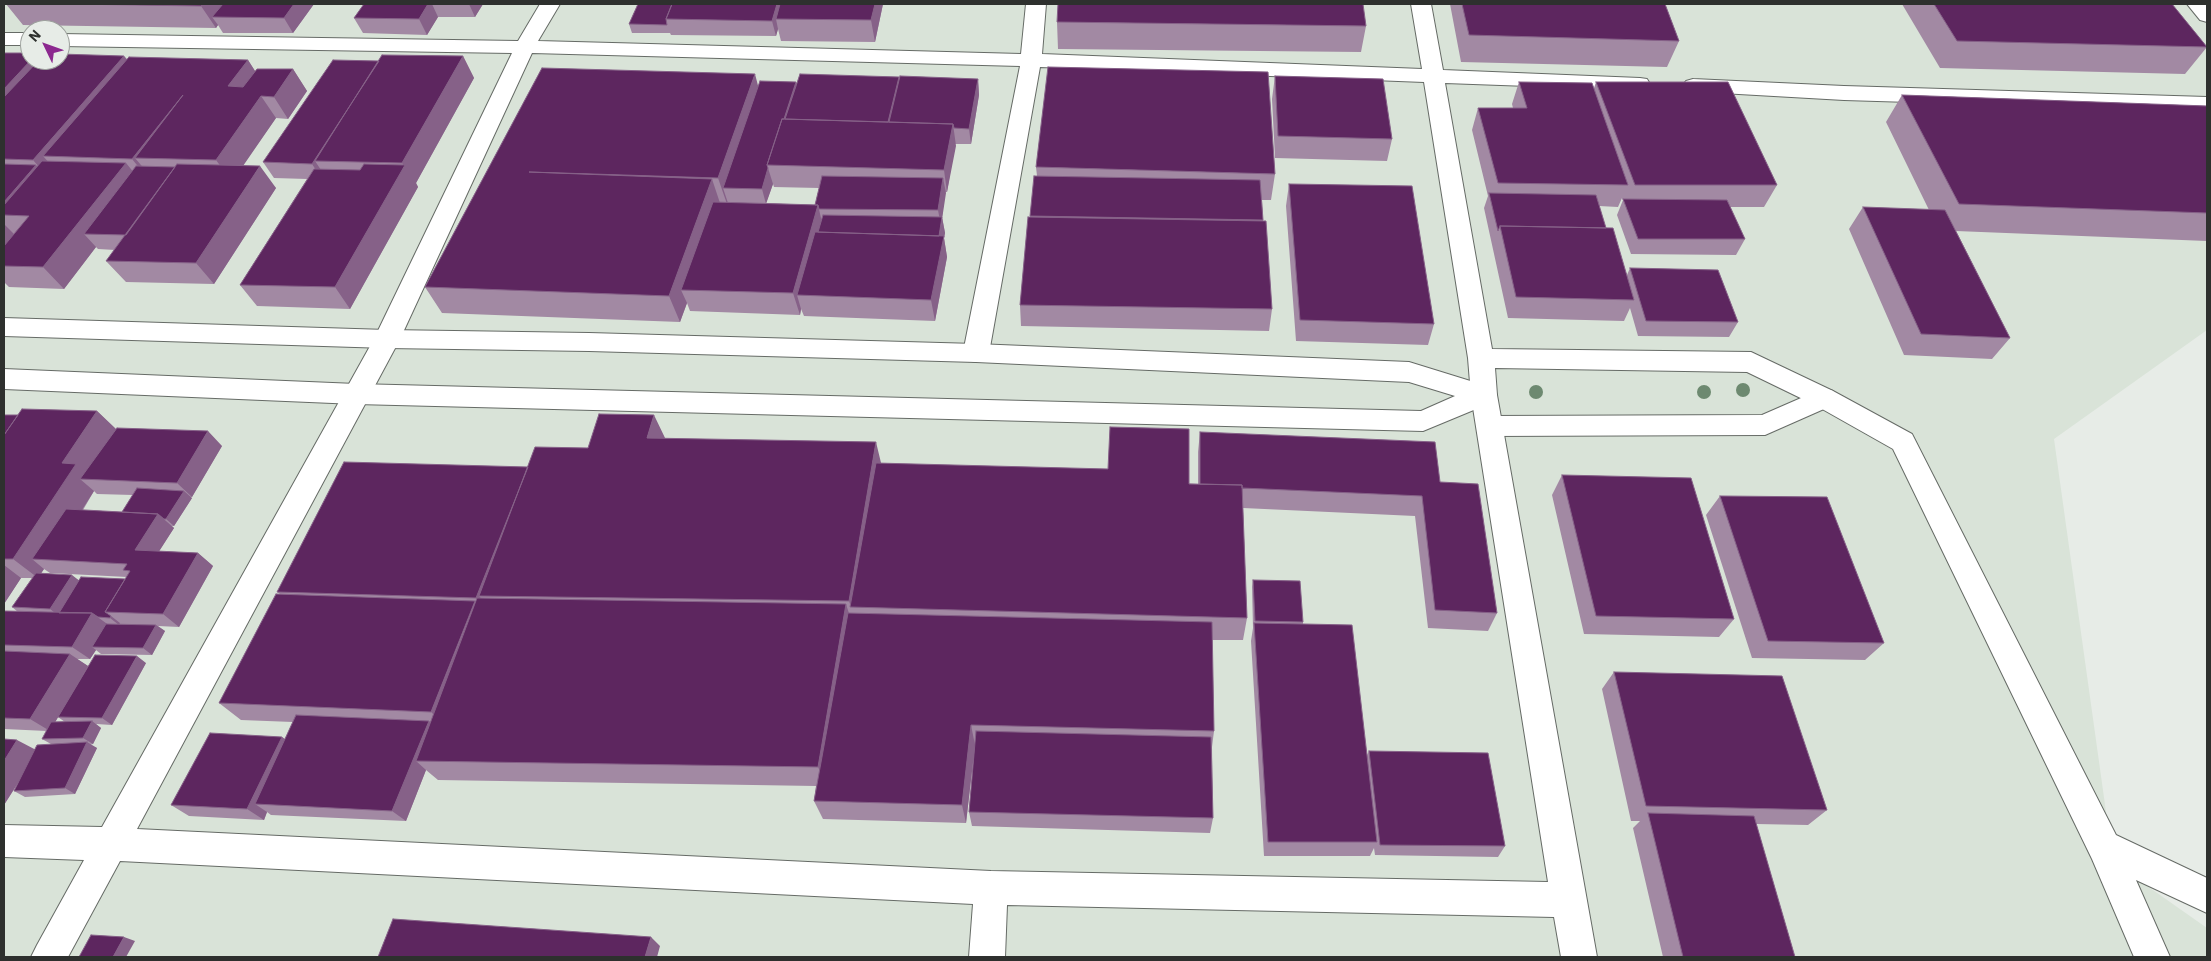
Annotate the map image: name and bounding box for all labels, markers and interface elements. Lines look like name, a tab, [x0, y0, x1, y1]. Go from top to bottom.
north arrow	[20, 20, 70, 70]
text: N	[25, 26, 45, 45]

